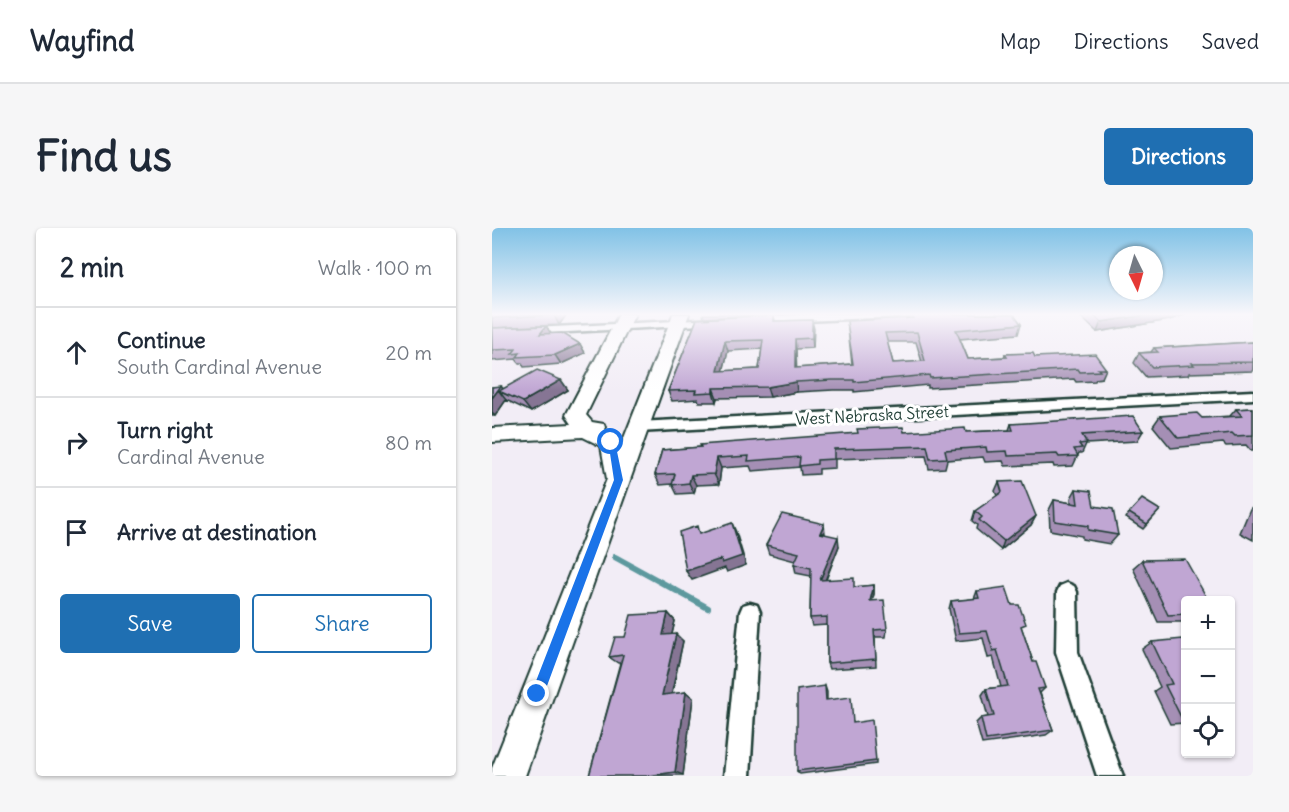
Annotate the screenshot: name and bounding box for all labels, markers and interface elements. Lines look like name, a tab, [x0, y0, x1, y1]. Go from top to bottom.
text: Wayfind	[30, 23, 134, 59]
text: Map	[1000, 28, 1041, 55]
text: Directions	[1074, 28, 1168, 55]
text: Saved	[1201, 28, 1259, 55]
button: Directions	[1104, 128, 1253, 185]
text: Find us	[36, 130, 172, 182]
north arrow	[1109, 246, 1163, 300]
text: 2 min	[60, 251, 124, 284]
text: Walk · 100 m	[318, 255, 432, 280]
text: Continue	[117, 326, 206, 354]
icon: ahead	[60, 336, 93, 369]
text: 20 m	[386, 340, 432, 365]
text: South Cardinal Avenue	[117, 354, 322, 379]
street label: West Nebraska Street	[795, 401, 950, 429]
text: Turn right	[117, 416, 213, 444]
icon: right	[60, 426, 93, 459]
route start	[597, 428, 623, 454]
text: 80 m	[385, 430, 432, 455]
text: Cardinal Avenue	[117, 444, 265, 469]
icon: arrive	[60, 516, 93, 549]
text: Arrive at destination	[117, 518, 317, 546]
button: Save	[60, 594, 240, 653]
button: Share	[252, 594, 432, 653]
map controls	[1181, 596, 1235, 758]
button: +	[1181, 596, 1235, 650]
button: −	[1181, 650, 1235, 704]
route end	[523, 680, 549, 706]
button: locate	[1181, 704, 1235, 758]

